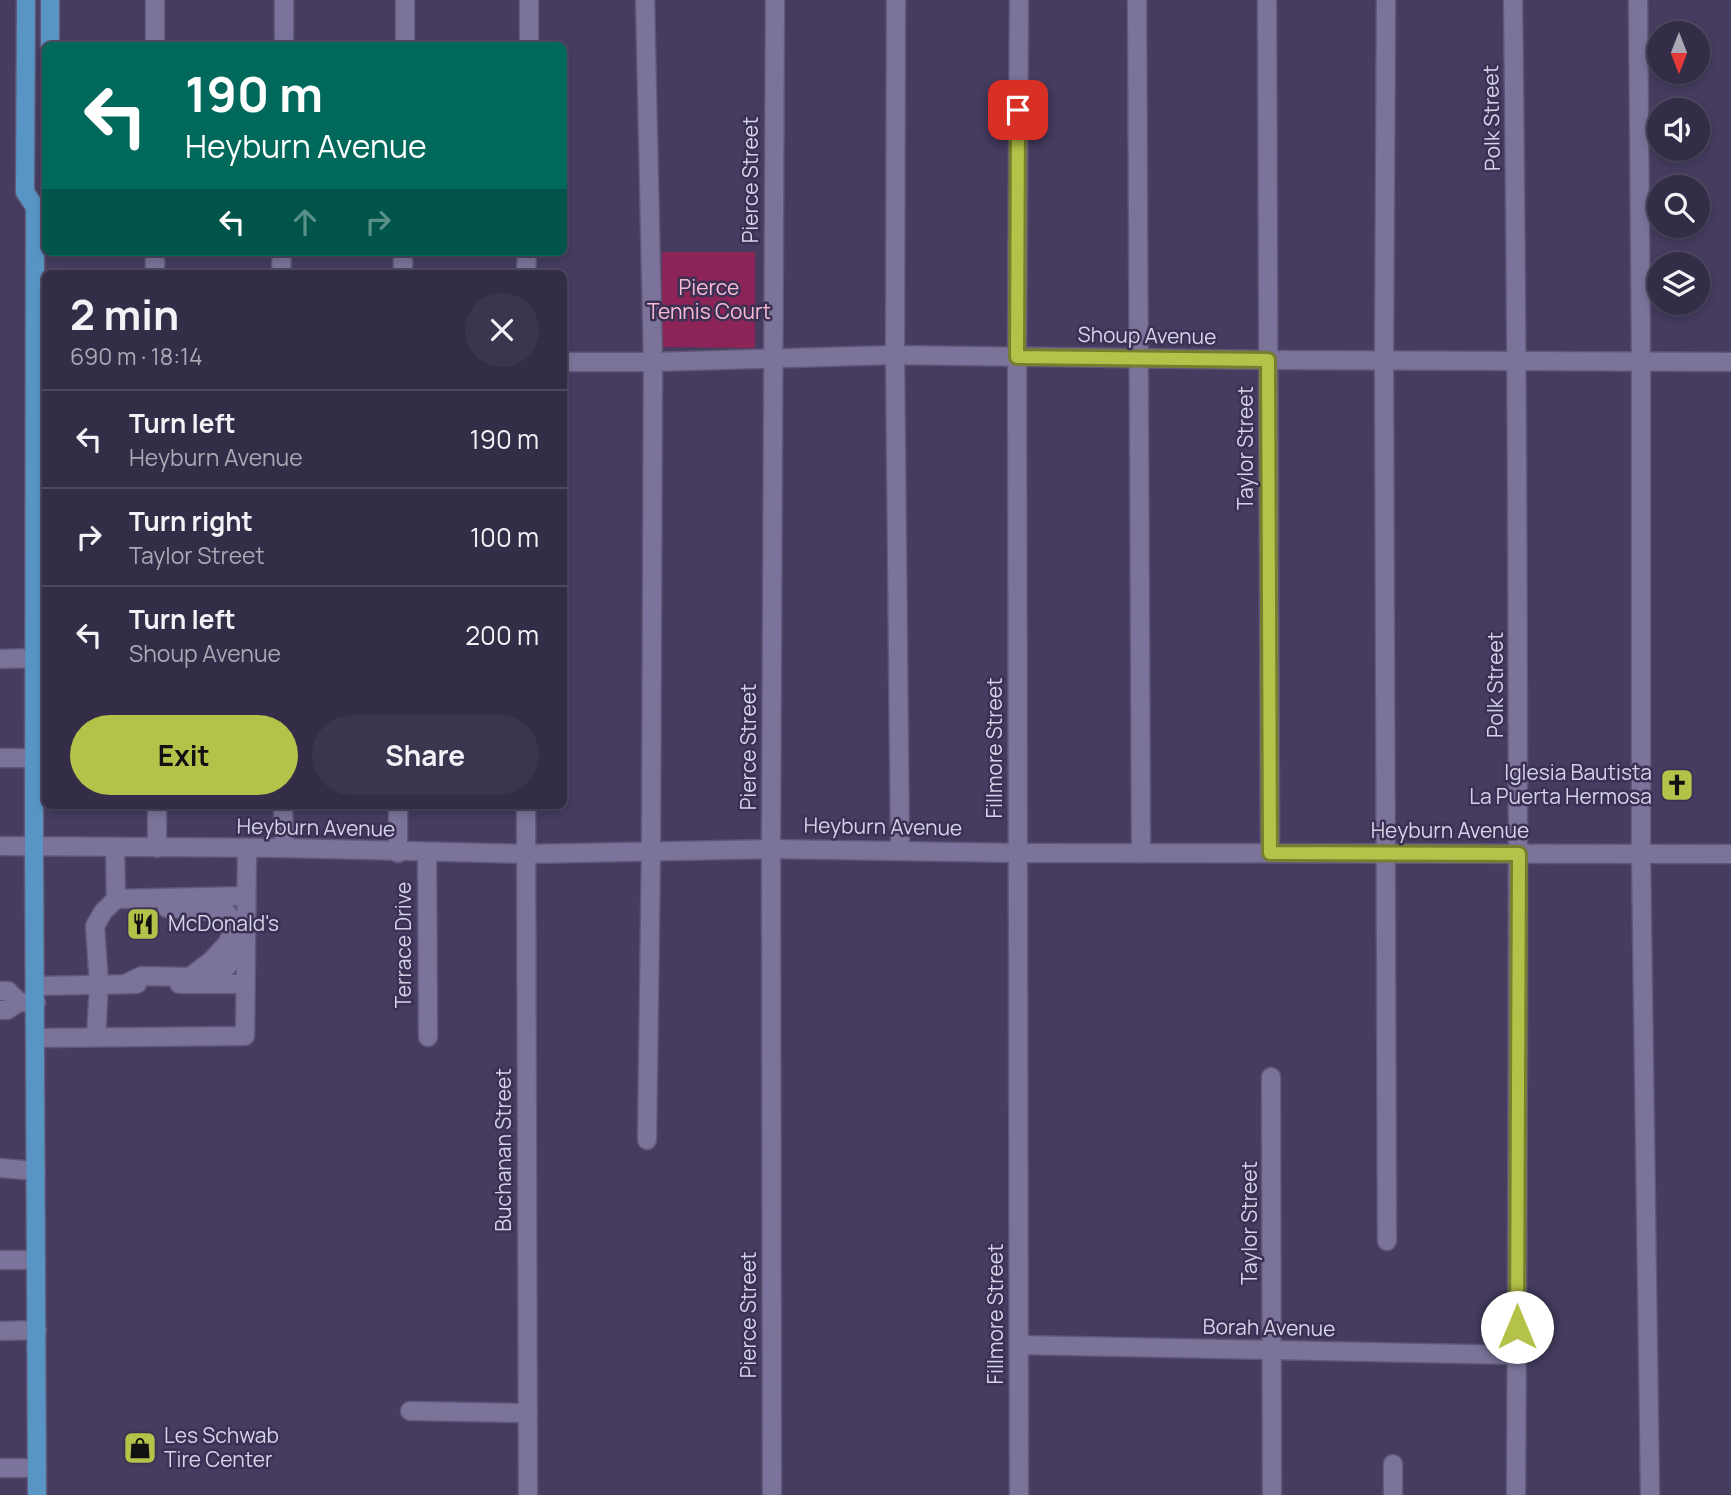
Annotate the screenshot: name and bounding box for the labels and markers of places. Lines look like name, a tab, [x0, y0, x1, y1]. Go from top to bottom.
pin	[988, 80, 1048, 140]
place label: Iglesia Bautista La Puerta Hermosa	[1469, 758, 1652, 810]
church icon: Iglesia Bautista La Puerta Hermosa	[1658, 766, 1696, 804]
restaurant icon: McDonald's	[124, 905, 162, 943]
place label: McDonald's	[168, 909, 279, 937]
place label: Les Schwab Tire Center	[164, 1421, 279, 1473]
shop icon: Les Schwab Tire Center	[121, 1429, 159, 1467]

